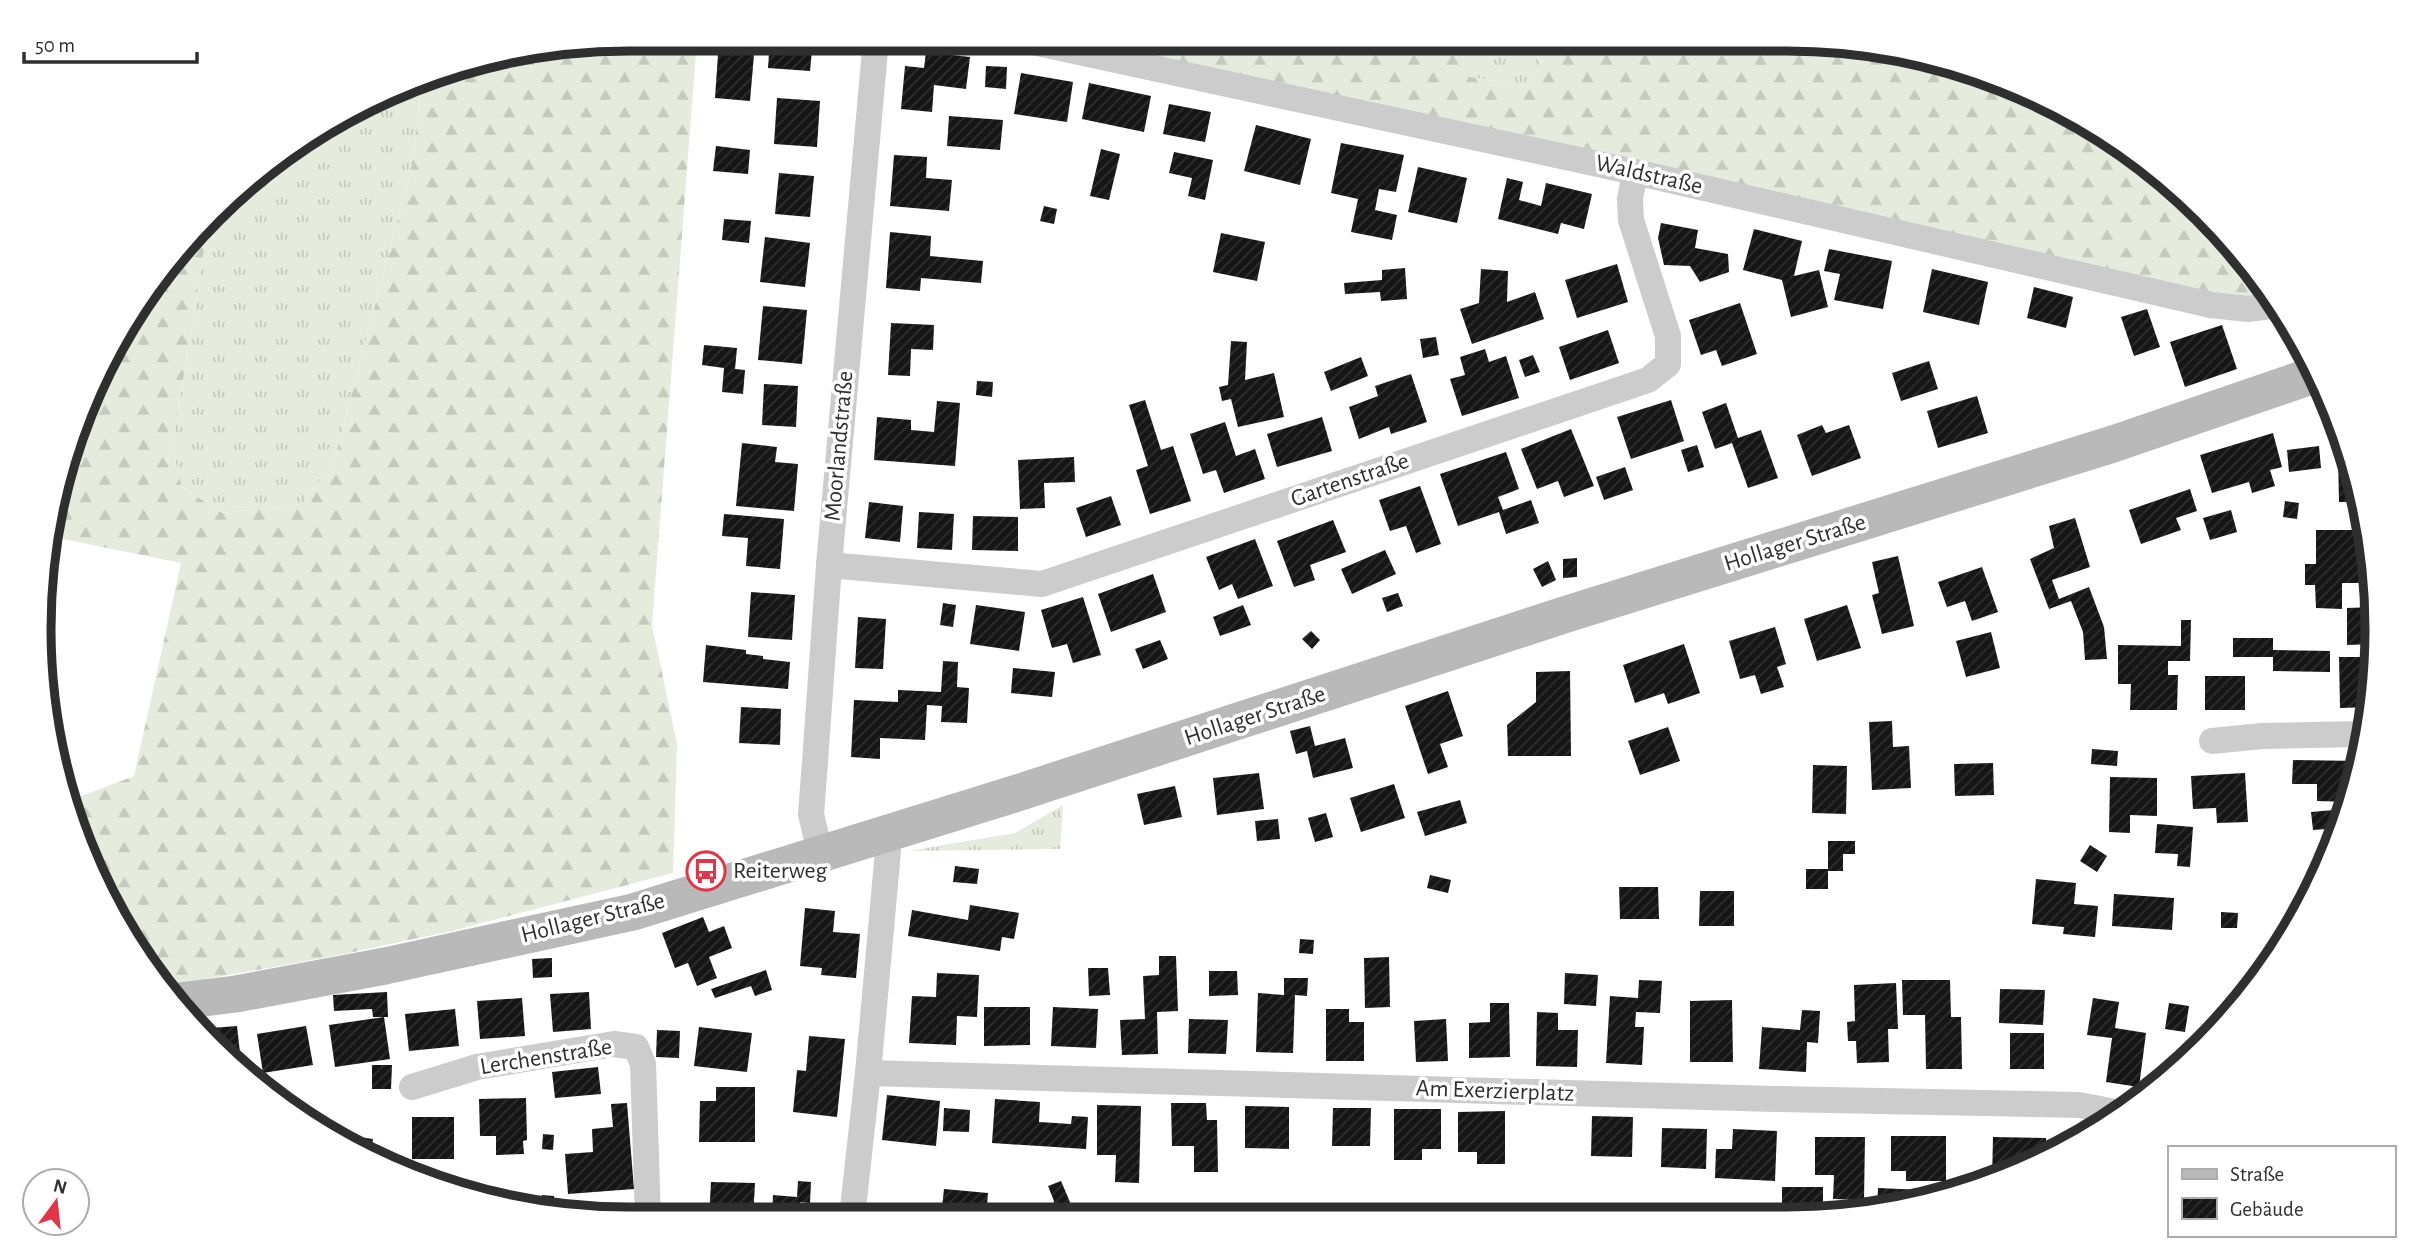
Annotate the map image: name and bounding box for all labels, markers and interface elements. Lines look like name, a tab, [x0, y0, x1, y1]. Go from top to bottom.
scale bar	[24, 21, 198, 65]
text: 50 m	[35, 35, 75, 56]
street label: Waldstraße	[1593, 151, 1705, 199]
street label: Moorlandstraße	[820, 370, 858, 522]
street label: Gartenstraße	[1288, 449, 1412, 511]
street label: Hollager Straße	[1721, 510, 1869, 576]
street label: Hollager Straße	[1181, 682, 1329, 750]
bus stop icon: Reiterweg	[685, 850, 727, 892]
place label: Reiterweg	[733, 859, 827, 883]
street label: Hollager Straße	[519, 889, 667, 947]
street label: Lerchenstraße	[478, 1035, 614, 1079]
street label: Am Exerzierplatz	[1415, 1076, 1575, 1106]
legend	[2168, 1146, 2395, 1237]
text: Straße	[2230, 1164, 2284, 1185]
north arrow	[21, 1167, 91, 1237]
text: N	[51, 1176, 69, 1198]
text: Gebäude	[2230, 1199, 2304, 1220]

